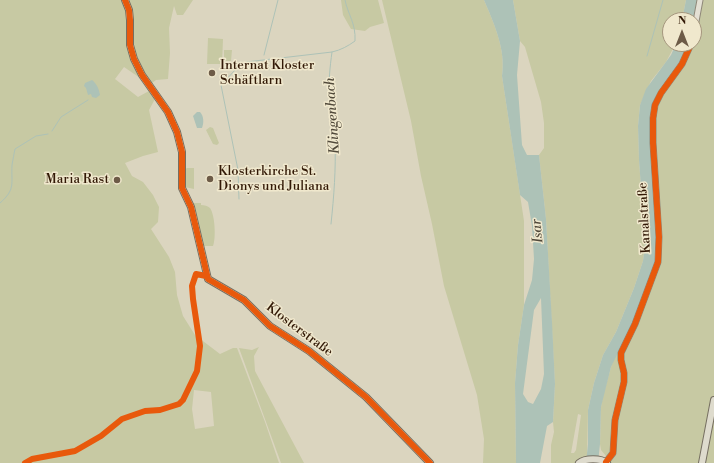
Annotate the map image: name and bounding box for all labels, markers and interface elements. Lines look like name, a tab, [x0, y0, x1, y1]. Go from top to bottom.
north arrow	[662, 12, 702, 52]
text: N	[678, 14, 686, 28]
place label: Internat Kloster Schäftlarn	[220, 58, 314, 89]
marker: Internat Kloster Schäftlarn	[207, 68, 217, 78]
water label: Klingenbach	[322, 77, 344, 155]
place label: Klosterkirche St. Dionys und Juliana	[218, 164, 329, 195]
place label: Maria Rast	[45, 172, 109, 188]
marker: Klosterkirche St. Dionys und Juliana	[205, 174, 215, 184]
marker: Maria Rast	[112, 175, 122, 185]
street label: Kanalstraße	[635, 182, 655, 254]
water label: Isar	[529, 218, 547, 244]
street label: Klosterstraße	[263, 300, 335, 360]

